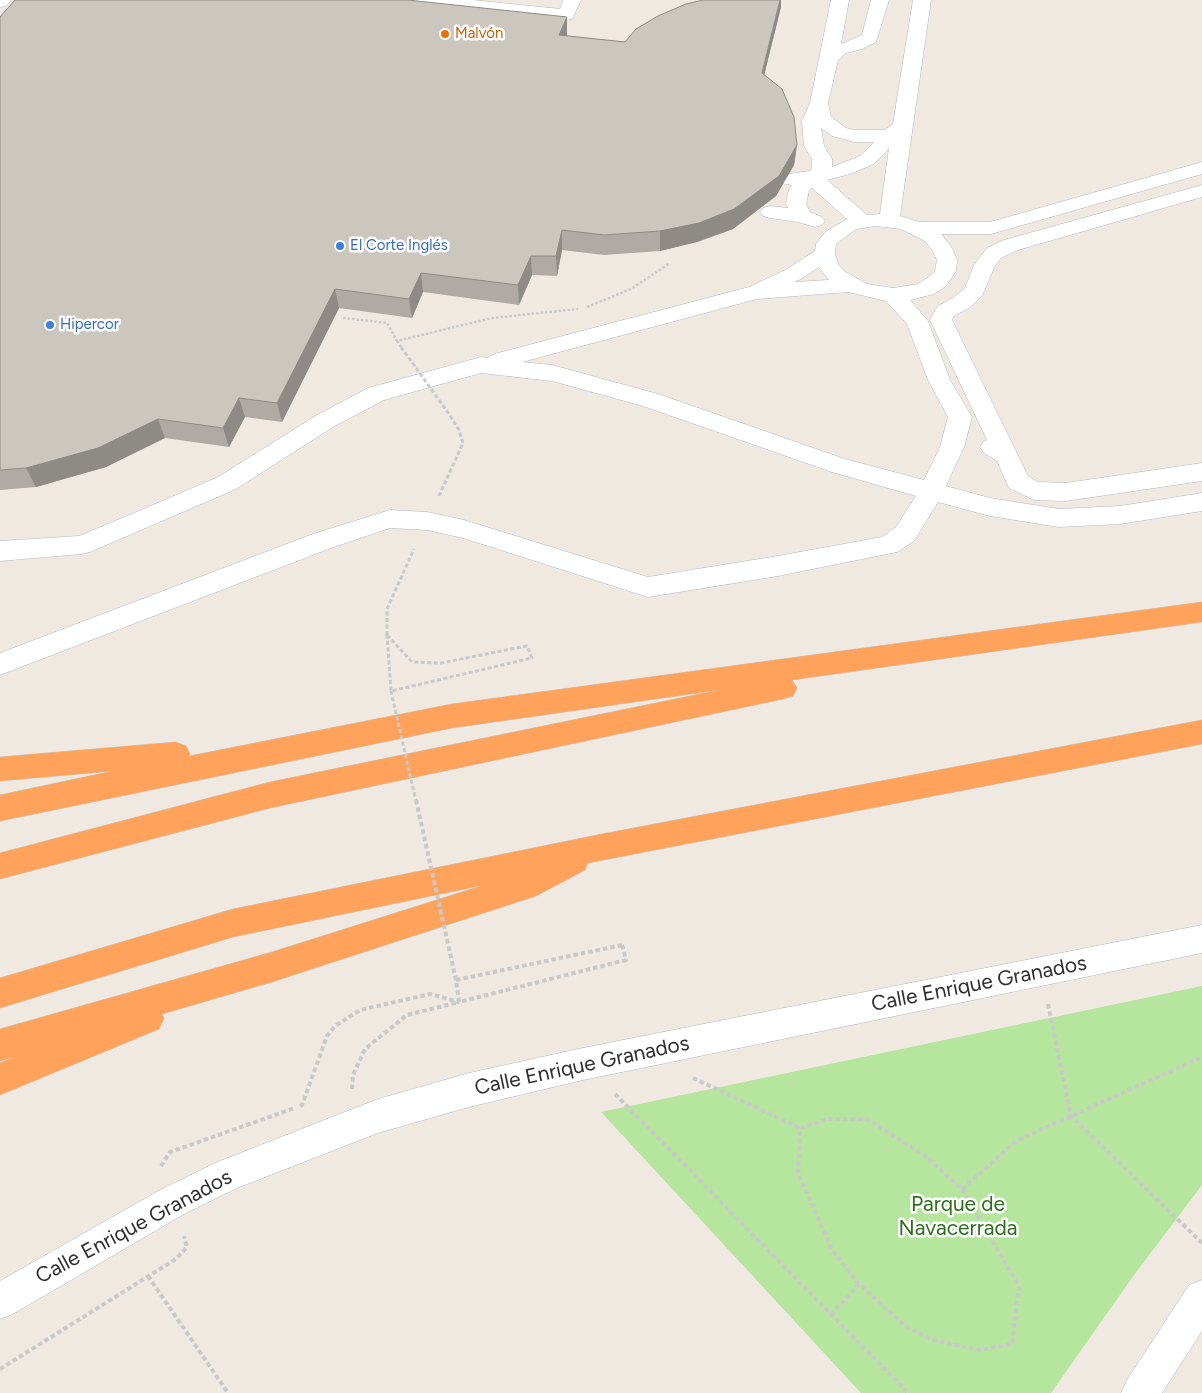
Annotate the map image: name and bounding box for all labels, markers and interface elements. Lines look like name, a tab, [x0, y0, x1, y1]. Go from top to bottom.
place label: Malvón	[455, 25, 503, 43]
marker: Malvón	[439, 28, 451, 40]
place label: El Corte Inglés	[350, 237, 448, 255]
marker: El Corte Inglés	[334, 240, 346, 252]
place label: Hipercor	[60, 316, 119, 334]
marker: Hipercor	[44, 319, 56, 331]
street label: Calle Enrique Granados	[869, 951, 1089, 1017]
street label: Calle Enrique Granados	[472, 1031, 692, 1101]
street label: Calle Enrique Granados	[31, 1165, 237, 1289]
park label: Parque de Navacerrada	[899, 1192, 1017, 1242]

